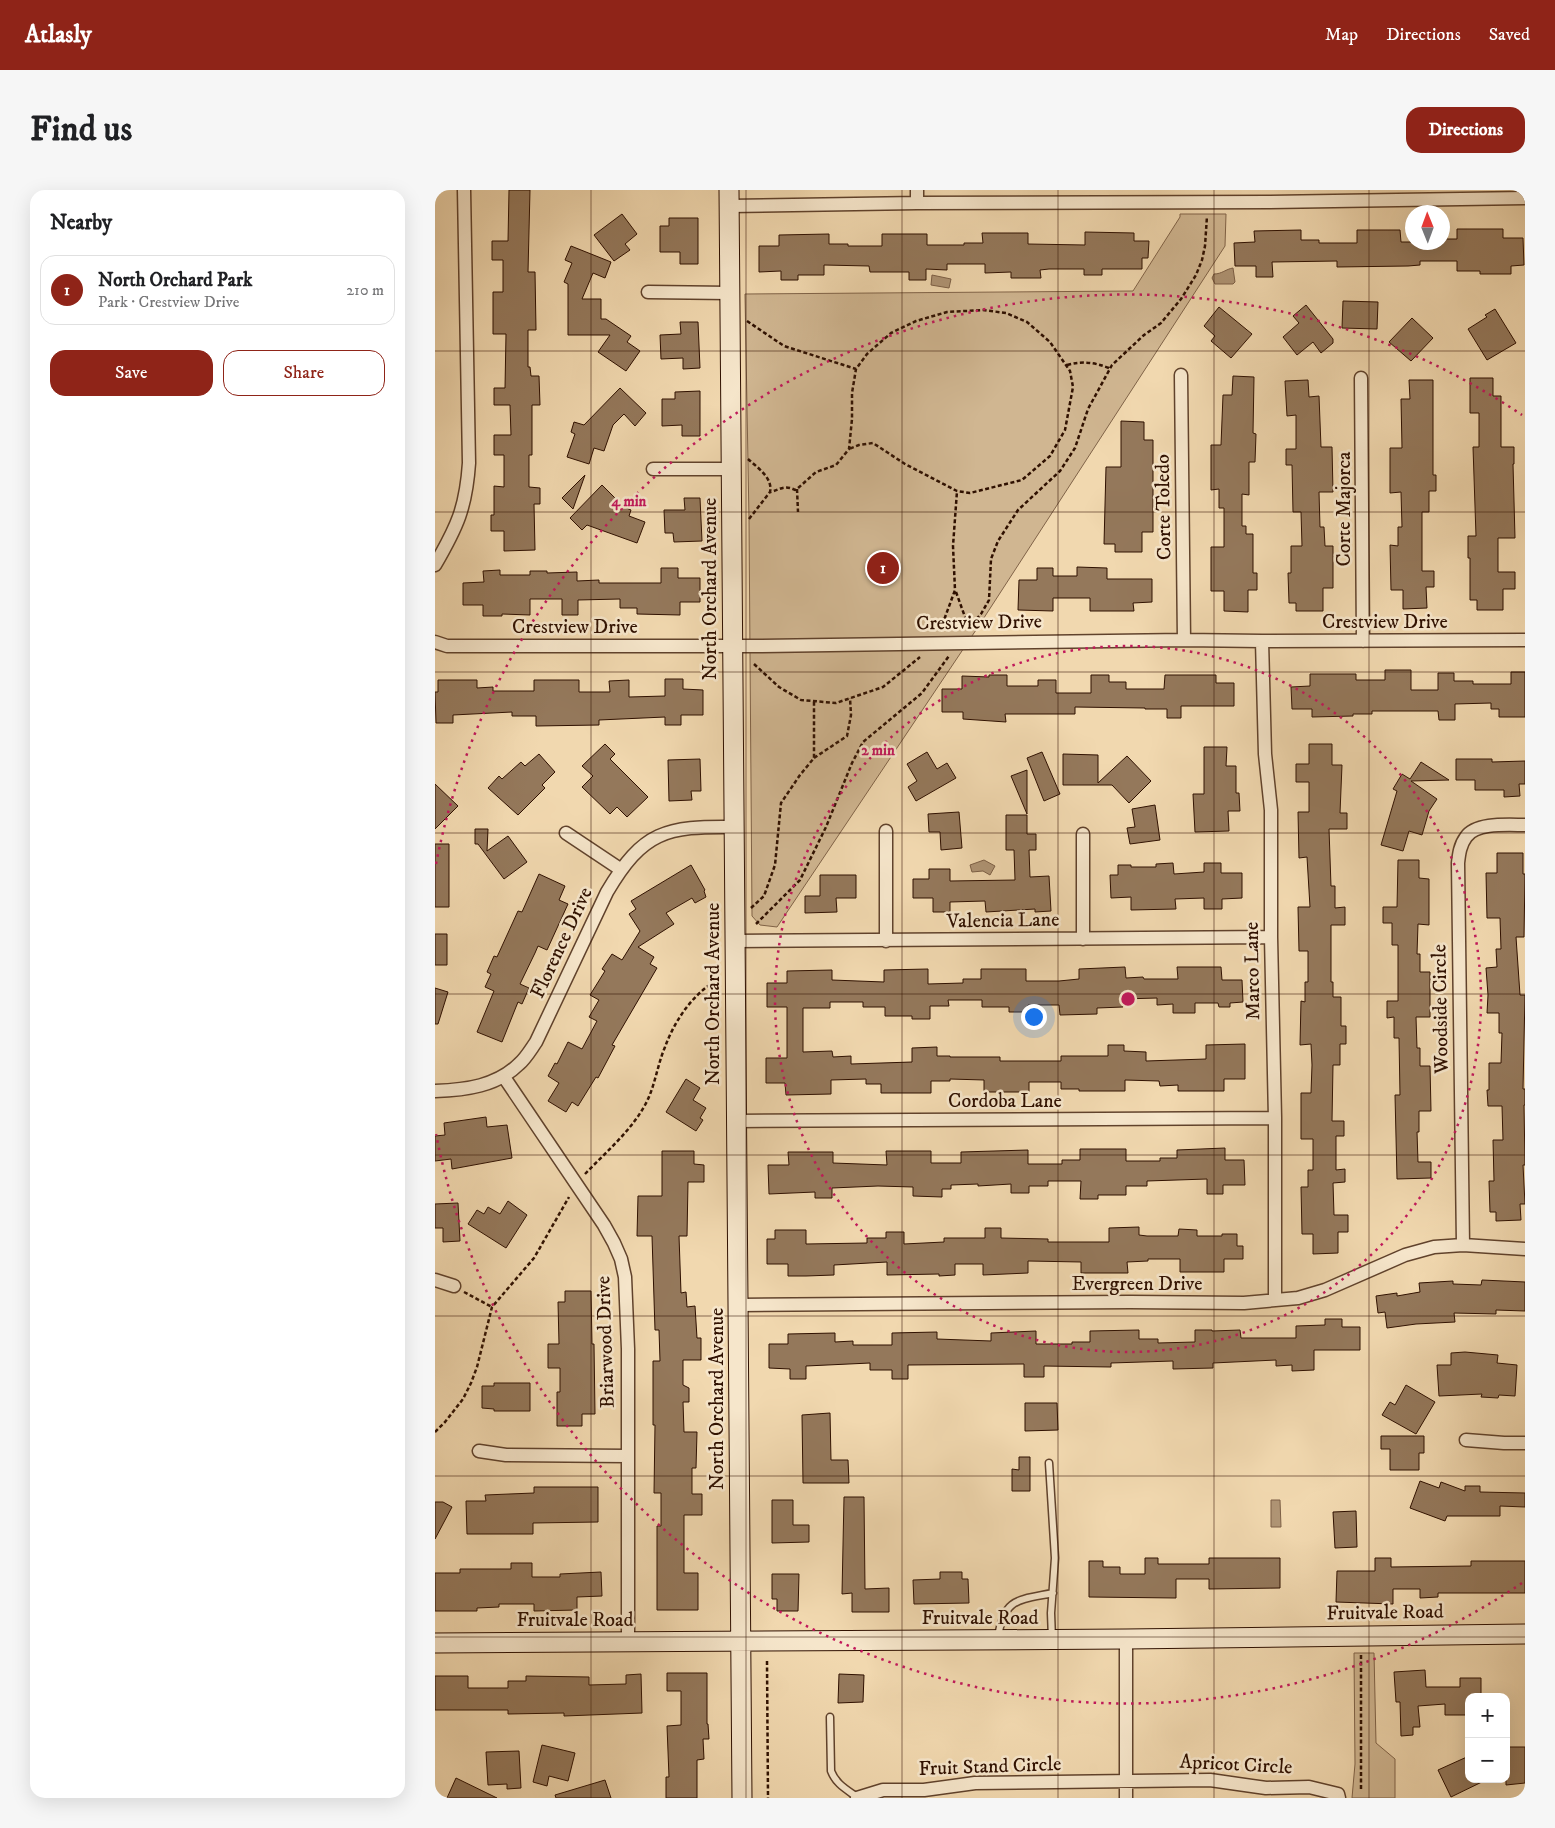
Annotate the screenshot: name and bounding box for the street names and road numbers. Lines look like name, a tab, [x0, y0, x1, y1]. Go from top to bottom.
street label: Corte Majorca	[1332, 451, 1357, 567]
street label: Corte Toledo	[1151, 454, 1177, 560]
street label: North Orchard Avenue	[698, 498, 723, 680]
street label: Crestview Drive	[916, 609, 1042, 637]
street label: Crestview Drive	[1322, 610, 1448, 635]
street label: Crestview Drive	[512, 615, 638, 640]
street label: Florence Drive	[525, 883, 599, 1003]
street label: North Orchard Avenue	[701, 903, 726, 1085]
street label: Valencia Lane	[945, 908, 1060, 934]
street label: Marco Lane	[1240, 922, 1266, 1020]
street label: Woodside Circle	[1427, 944, 1455, 1075]
street label: Cordoba Lane	[948, 1089, 1062, 1114]
street label: Evergreen Drive	[1071, 1272, 1203, 1297]
street label: Briarwood Drive	[591, 1275, 621, 1409]
street label: North Orchard Avenue	[705, 1308, 730, 1490]
street label: Fruitvale Road	[1326, 1599, 1444, 1627]
street label: Fruitvale Road	[921, 1606, 1039, 1631]
street label: Fruitvale Road	[516, 1608, 634, 1633]
street label: Apricot Circle	[1179, 1750, 1293, 1780]
street label: Fruit Stand Circle	[918, 1752, 1062, 1782]

